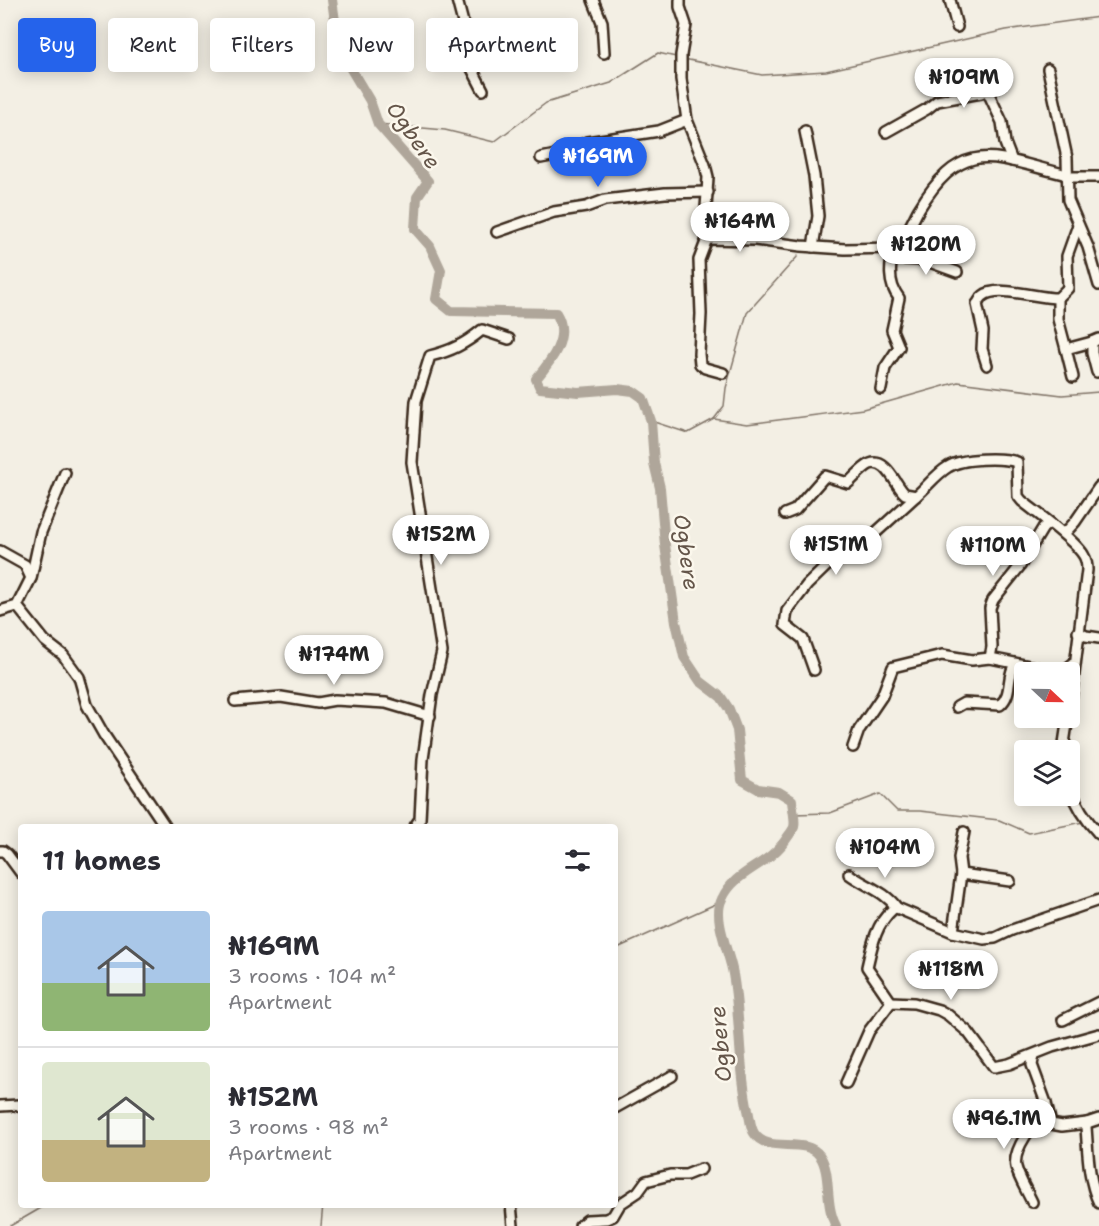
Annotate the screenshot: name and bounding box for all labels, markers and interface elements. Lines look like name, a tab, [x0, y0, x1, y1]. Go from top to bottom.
chip: Buy	[18, 18, 96, 72]
chip: Rent	[108, 18, 198, 72]
chip: Filters	[210, 18, 315, 72]
chip: New	[327, 18, 414, 72]
chip: Apartment	[426, 18, 578, 72]
pin: ₦109M	[922, 58, 1006, 109]
text: ₦109M	[929, 64, 999, 90]
water label: Ogbere	[380, 96, 447, 175]
pin: ₦169M	[556, 137, 640, 188]
text: ₦169M	[563, 143, 633, 169]
pin: ₦164M	[698, 202, 782, 253]
text: ₦164M	[704, 208, 776, 234]
pin: ₦120M	[884, 225, 968, 276]
text: ₦120M	[891, 231, 961, 257]
water label: Ogbere	[667, 512, 706, 592]
pin: ₦152M	[399, 515, 483, 566]
text: ₦152M	[406, 521, 476, 547]
pin: ₦151M	[794, 525, 878, 576]
pin: ₦110M	[951, 526, 1035, 577]
text: ₦151M	[804, 531, 868, 557]
text: ₦110M	[960, 532, 1026, 558]
pin: ₦174M	[292, 635, 376, 686]
text: ₦174M	[298, 641, 370, 667]
north arrow	[1014, 662, 1080, 728]
map controls	[1014, 662, 1080, 806]
button: layers	[1014, 740, 1080, 806]
pin: ₦104M	[843, 828, 927, 879]
text: ₦104M	[850, 834, 921, 860]
text: 11 homes	[42, 843, 161, 878]
icon: filters	[561, 844, 594, 877]
text: ₦169M	[228, 928, 319, 963]
icon: home	[90, 935, 162, 1007]
pin: ₦118M	[909, 950, 993, 1001]
text: ₦118M	[918, 956, 984, 982]
text: 3 rooms · 104 m²	[228, 963, 396, 989]
text: Apartment	[228, 989, 332, 1015]
water label: Ogbere	[703, 1004, 738, 1083]
text: ₦152M	[228, 1079, 318, 1114]
icon: home	[90, 1086, 162, 1158]
pin: ₦96.1M	[955, 1099, 1053, 1150]
text: ₦96.1M	[967, 1105, 1041, 1131]
text: 3 rooms · 98 m²	[228, 1114, 389, 1140]
text: Apartment	[228, 1140, 332, 1166]

